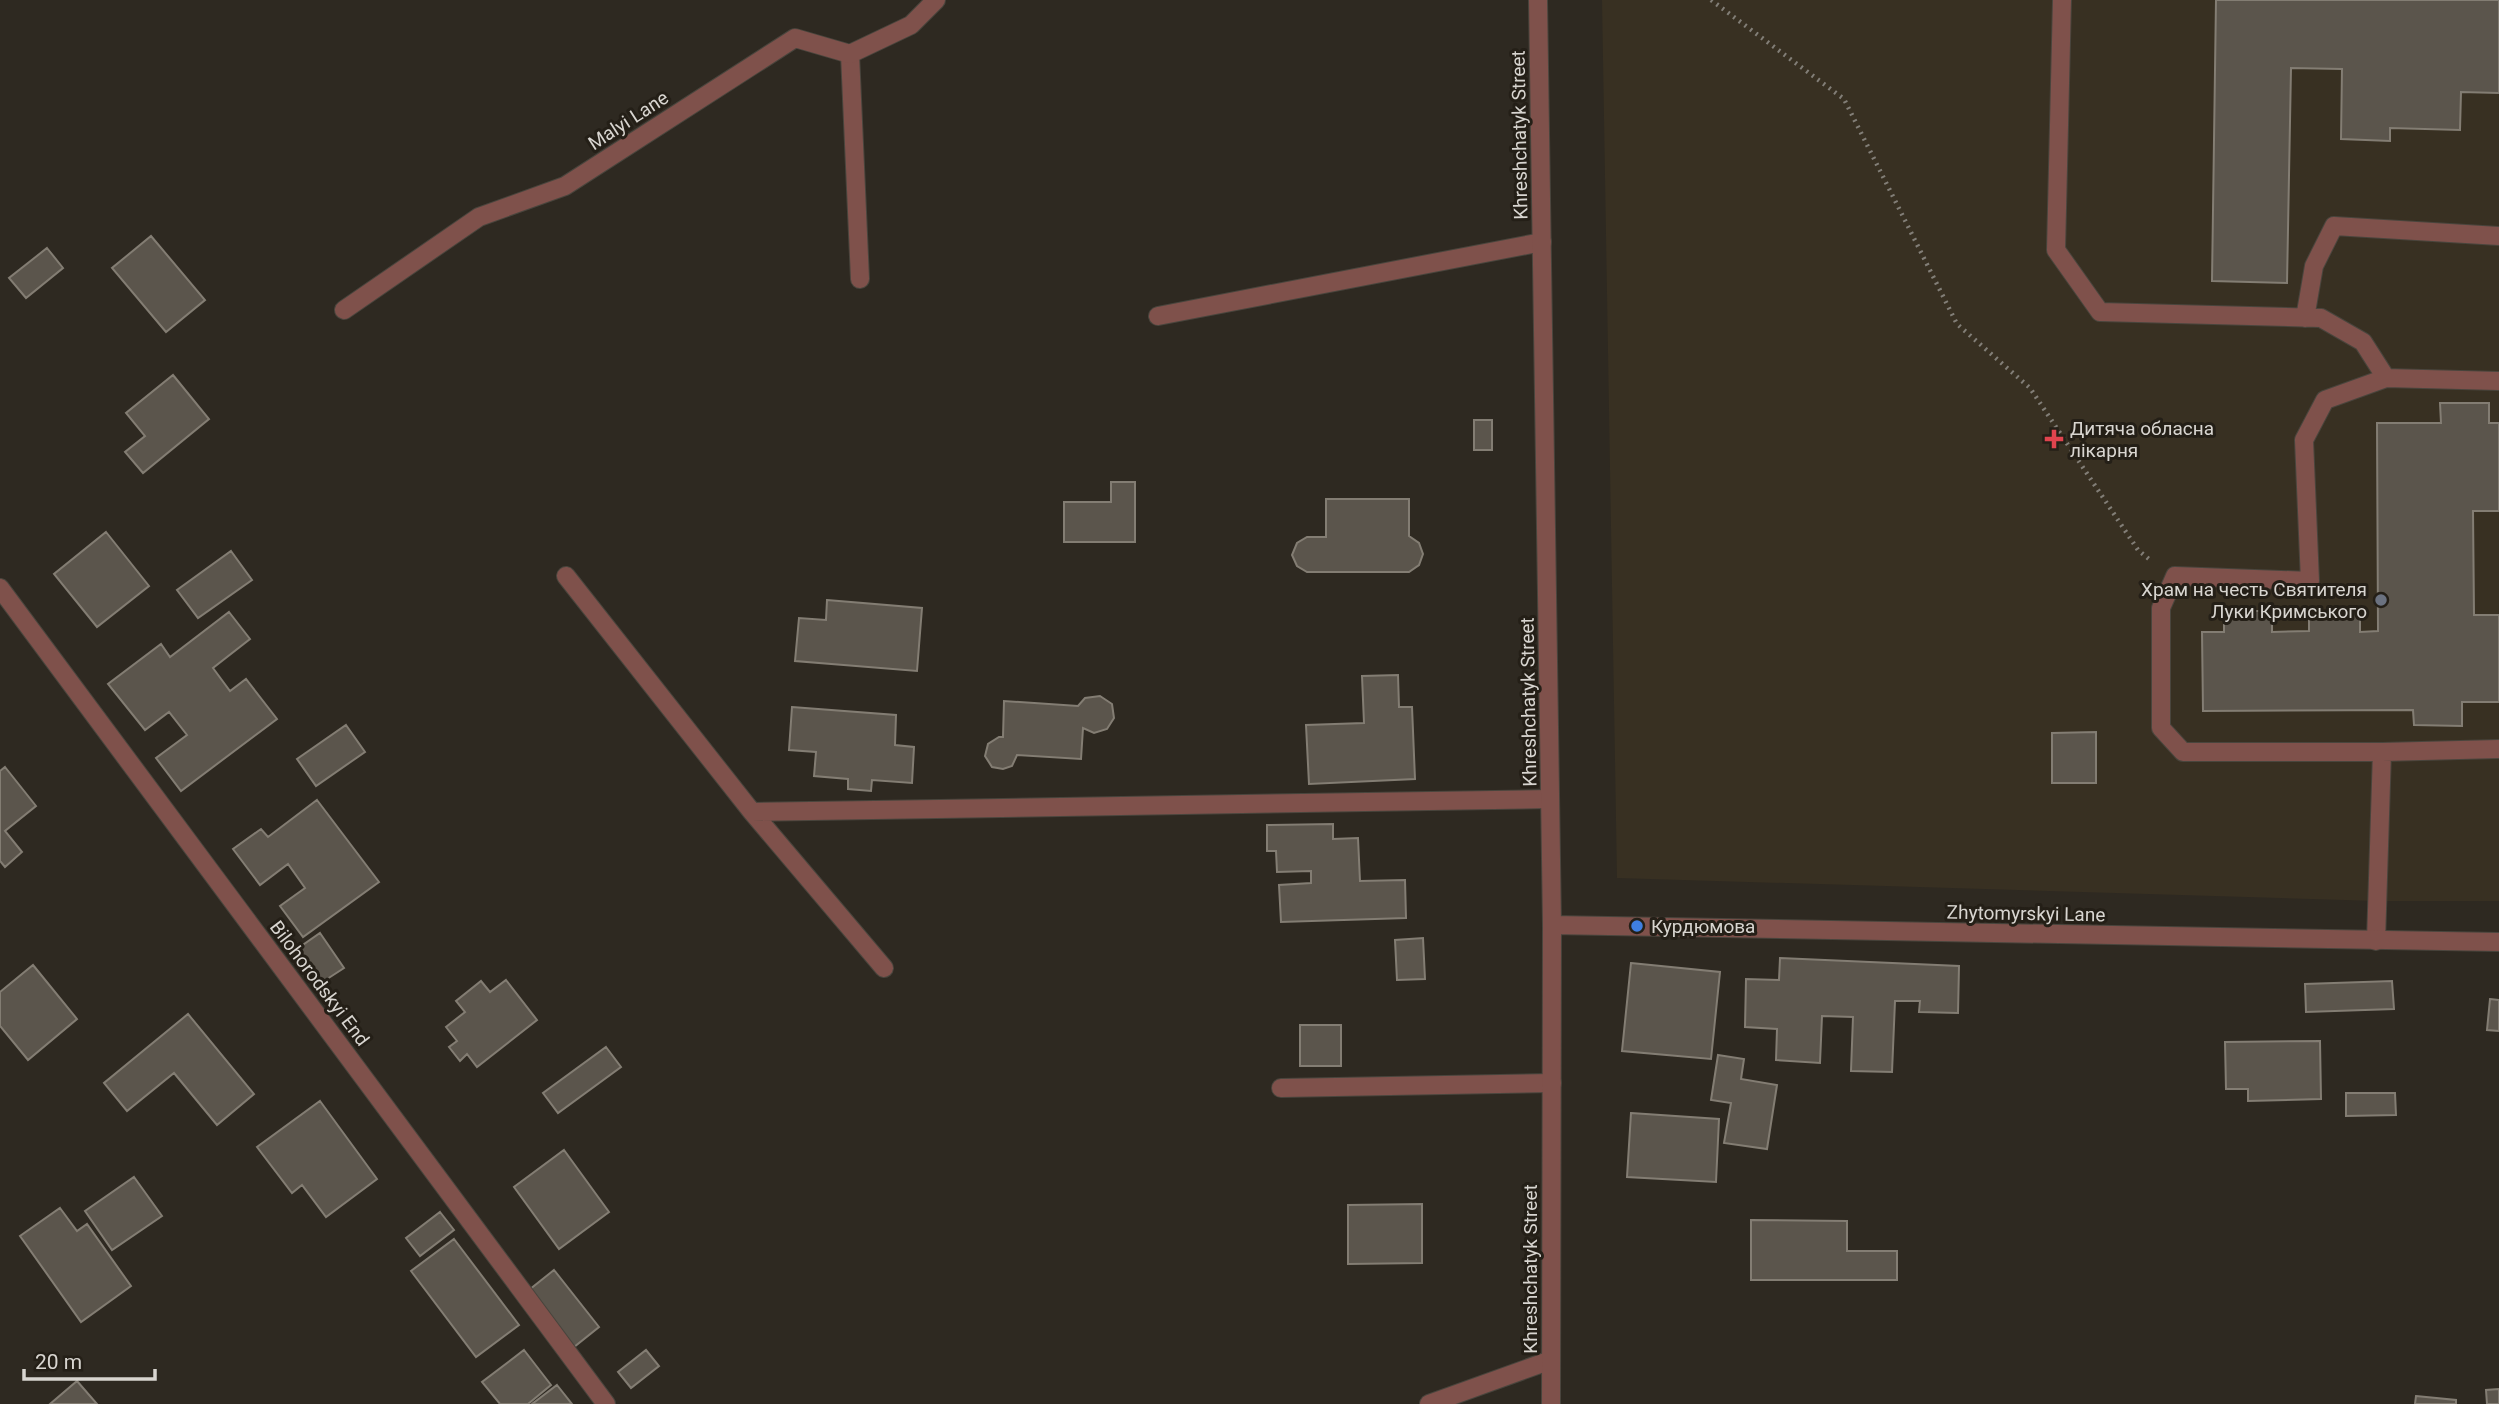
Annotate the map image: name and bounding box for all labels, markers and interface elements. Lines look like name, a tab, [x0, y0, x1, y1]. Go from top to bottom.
street label: Khreshchatyk Street	[1507, 50, 1532, 220]
street label: Malyi Lane	[584, 86, 673, 155]
place label: Дитяча обласна лікарня	[2070, 417, 2214, 462]
marker: Дитяча обласна лікарня	[2044, 429, 2064, 449]
place label: Храм на честь Святителя Луки Кримського	[2141, 578, 2367, 623]
marker: Храм на честь Святителя Луки Кримського	[2373, 592, 2389, 608]
street label: Khreshchatyk Street	[1516, 617, 1541, 787]
street label: Zhytomyrskyi Lane	[1946, 901, 2106, 926]
place label: Курдюмова	[1651, 915, 1755, 938]
street label: Bilohorodskyi End	[265, 916, 374, 1050]
marker: Курдюмова	[1629, 918, 1645, 934]
street label: Khreshchatyk Street	[1519, 1184, 1542, 1354]
scale bar	[24, 1338, 156, 1382]
text: 20 m	[35, 1350, 82, 1374]

